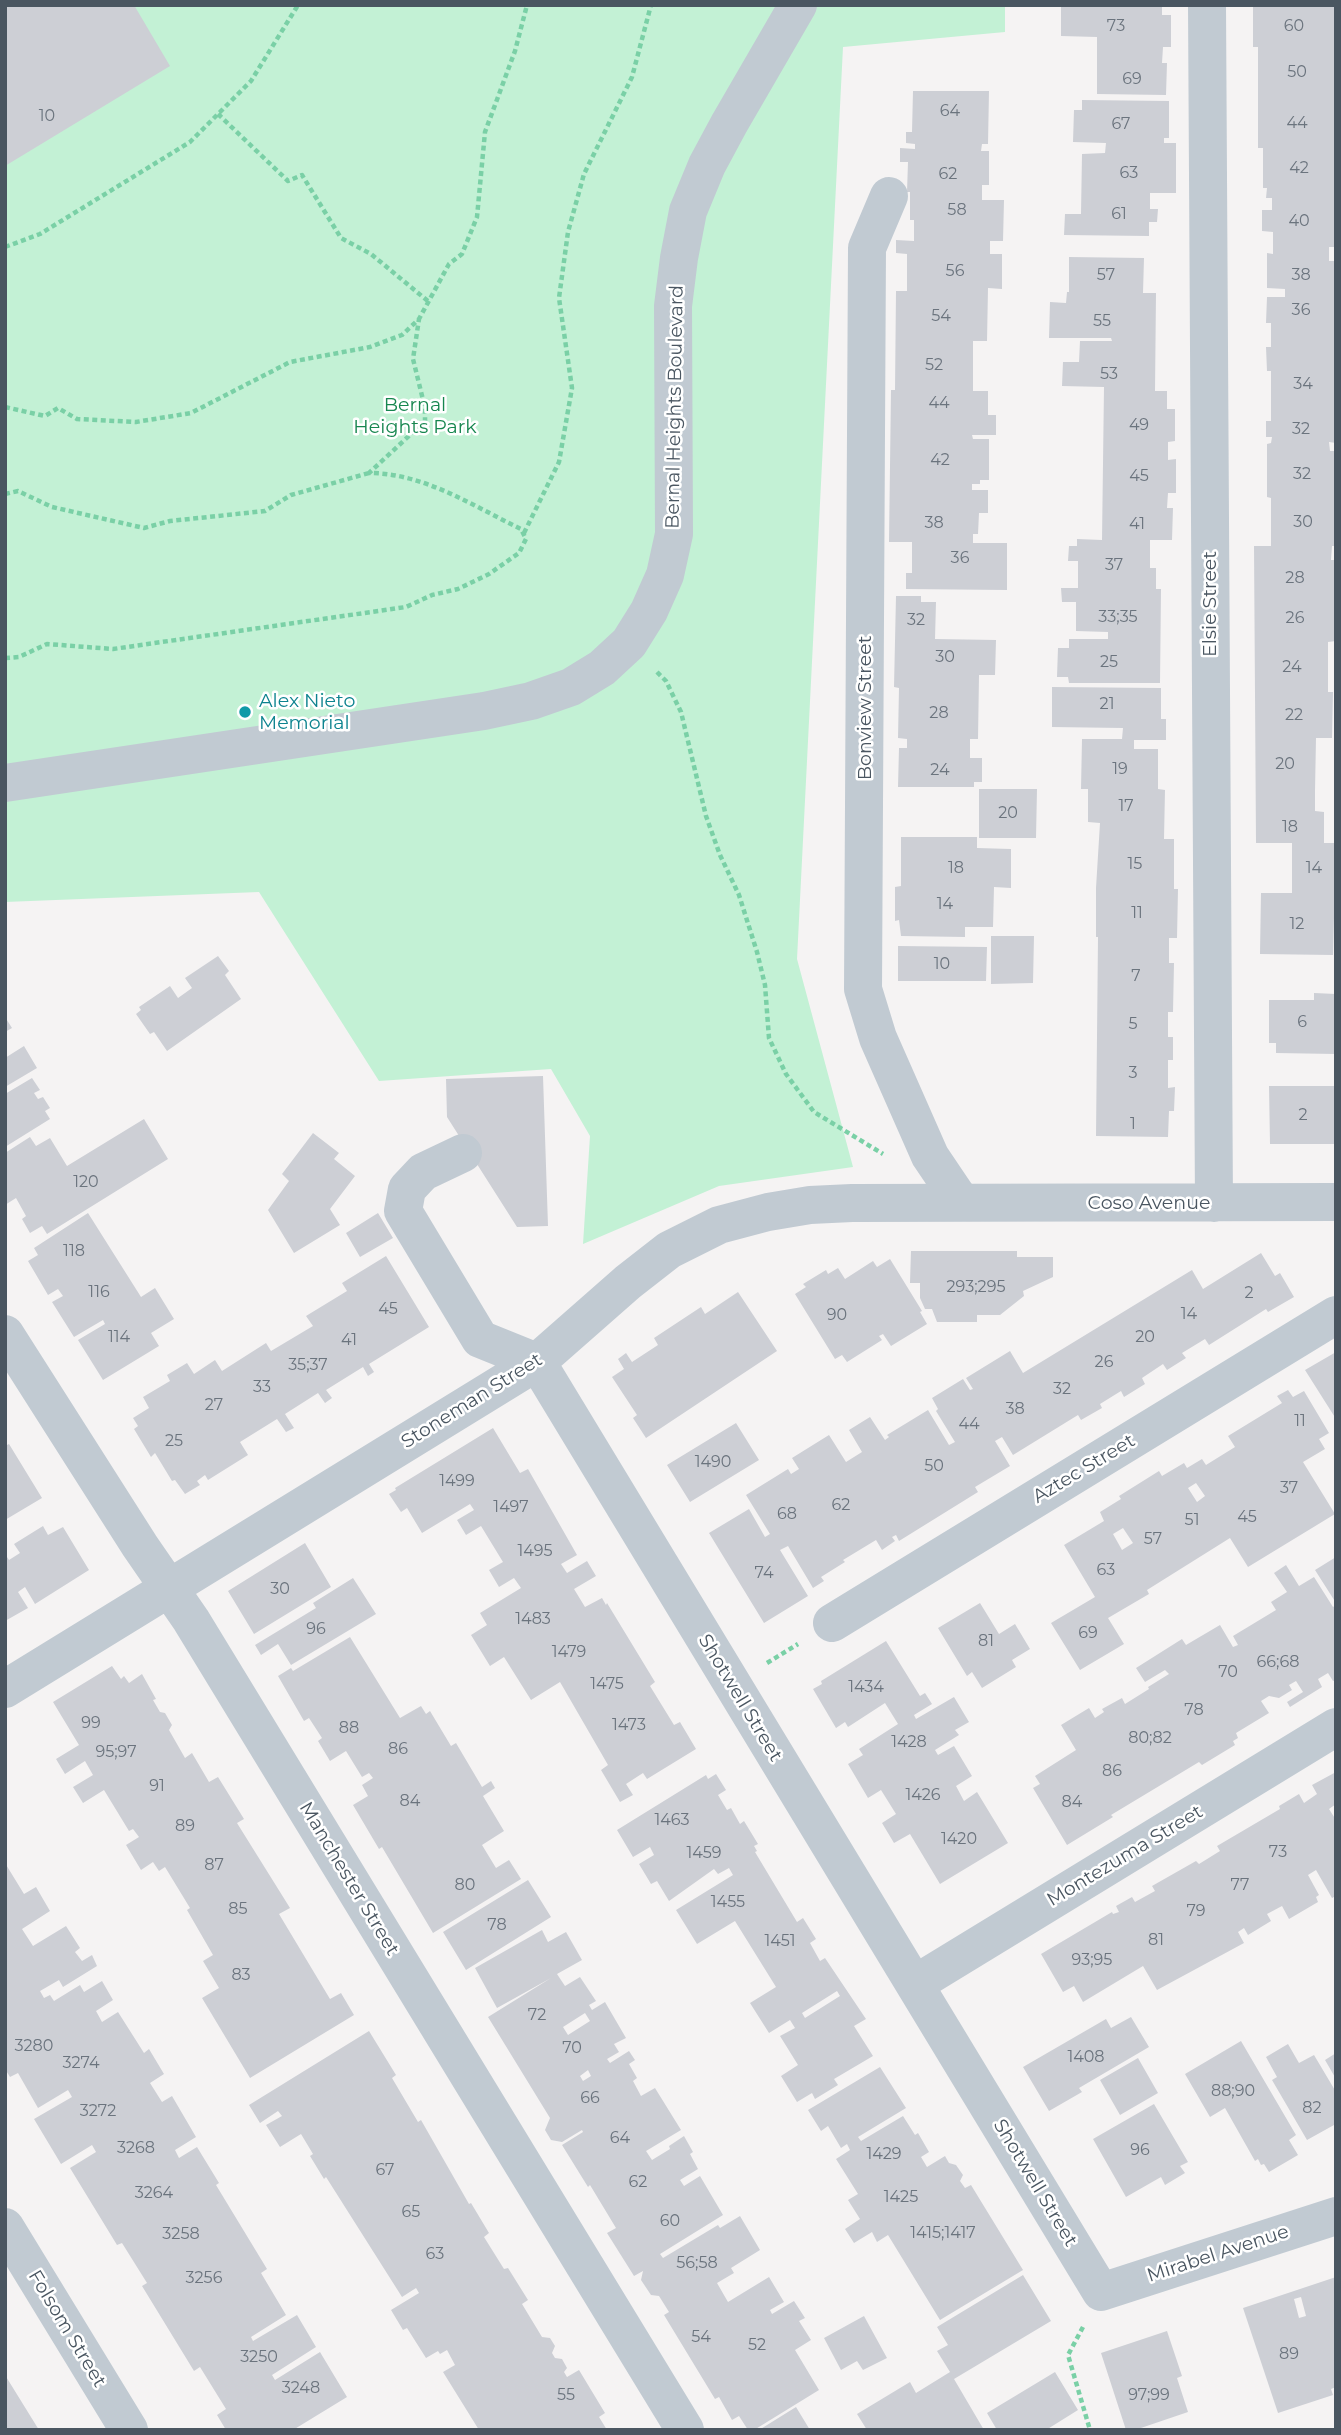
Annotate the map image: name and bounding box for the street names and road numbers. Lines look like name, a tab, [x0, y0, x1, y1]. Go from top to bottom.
street label: Bernal Heights Boulevard	[661, 285, 689, 529]
street label: Elsie Street	[1199, 551, 1221, 657]
street label: Bonview Street	[854, 636, 876, 780]
street label: Coso Avenue	[1088, 1192, 1210, 1214]
street label: Stoneman Street	[397, 1348, 547, 1454]
street label: Aztec Street	[1029, 1430, 1139, 1508]
street label: Shotwell Street	[693, 1630, 787, 1766]
street label: Manchester Street	[294, 1798, 404, 1960]
street label: Montezuma Street	[1043, 1800, 1207, 1912]
street label: Shotwell Street	[988, 2115, 1082, 2251]
street label: Mirabel Avenue	[1144, 2220, 1292, 2288]
street label: Folsom Street	[23, 2266, 111, 2392]

